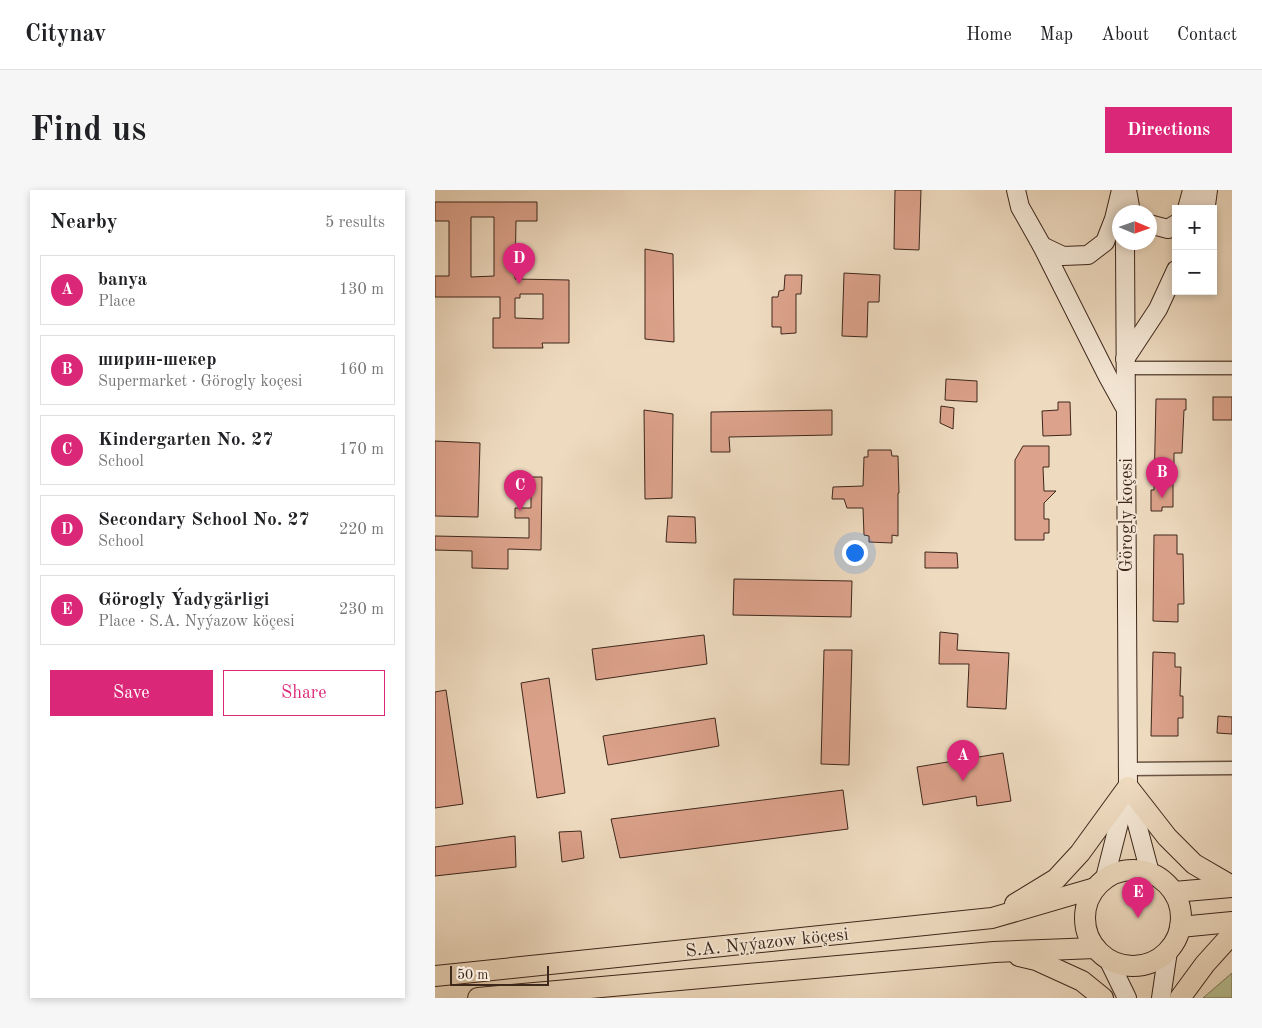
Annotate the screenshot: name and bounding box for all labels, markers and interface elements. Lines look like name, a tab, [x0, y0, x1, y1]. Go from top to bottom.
text: Citynav	[25, 23, 106, 47]
text: Home	[966, 26, 1012, 44]
text: Map	[1040, 26, 1073, 44]
text: About	[1101, 26, 1149, 44]
text: Contact	[1177, 26, 1237, 44]
button: Directions	[1105, 107, 1232, 153]
text: Find us	[30, 113, 146, 148]
north arrow	[1112, 205, 1157, 250]
map controls	[1172, 205, 1217, 295]
button: +	[1172, 205, 1217, 250]
text: Nearby	[50, 212, 118, 233]
text: 5 results	[325, 215, 385, 231]
pin: D	[503, 243, 535, 284]
button: −	[1172, 250, 1217, 295]
text: banya	[98, 271, 147, 290]
text: A	[61, 282, 73, 298]
text: 130 m	[339, 282, 384, 298]
text: Place	[98, 294, 135, 310]
text: ширин-шекер	[98, 351, 217, 370]
text: B	[61, 362, 73, 378]
text: 160 m	[339, 362, 384, 378]
text: Supermarket · Görogly koçesi	[98, 374, 302, 390]
text: Kindergarten No. 27	[98, 431, 273, 450]
text: C	[62, 442, 72, 458]
text: 170 m	[339, 442, 384, 458]
text: School	[98, 454, 144, 470]
pin: B	[1146, 457, 1178, 498]
street label: Görogly koçesi	[1118, 458, 1136, 572]
pin: C	[504, 470, 536, 511]
text: Secondary School No. 27	[98, 511, 310, 530]
text: D	[61, 522, 73, 538]
text: 220 m	[339, 522, 384, 538]
text: School	[98, 534, 144, 550]
your location	[842, 540, 868, 566]
text: Görogly Ýadygärligi	[98, 591, 269, 610]
text: E	[61, 602, 73, 618]
text: 230 m	[339, 602, 384, 618]
text: Place · S.A. Nyýazow köçesi	[98, 614, 295, 630]
button: Save	[50, 670, 213, 716]
button: Share	[223, 670, 385, 716]
pin: A	[947, 740, 979, 781]
pin: E	[1122, 877, 1154, 918]
street label: S.A. Nyýazow köçesi	[685, 925, 850, 961]
scale bar	[450, 963, 549, 986]
text: 50 m	[457, 968, 488, 982]

